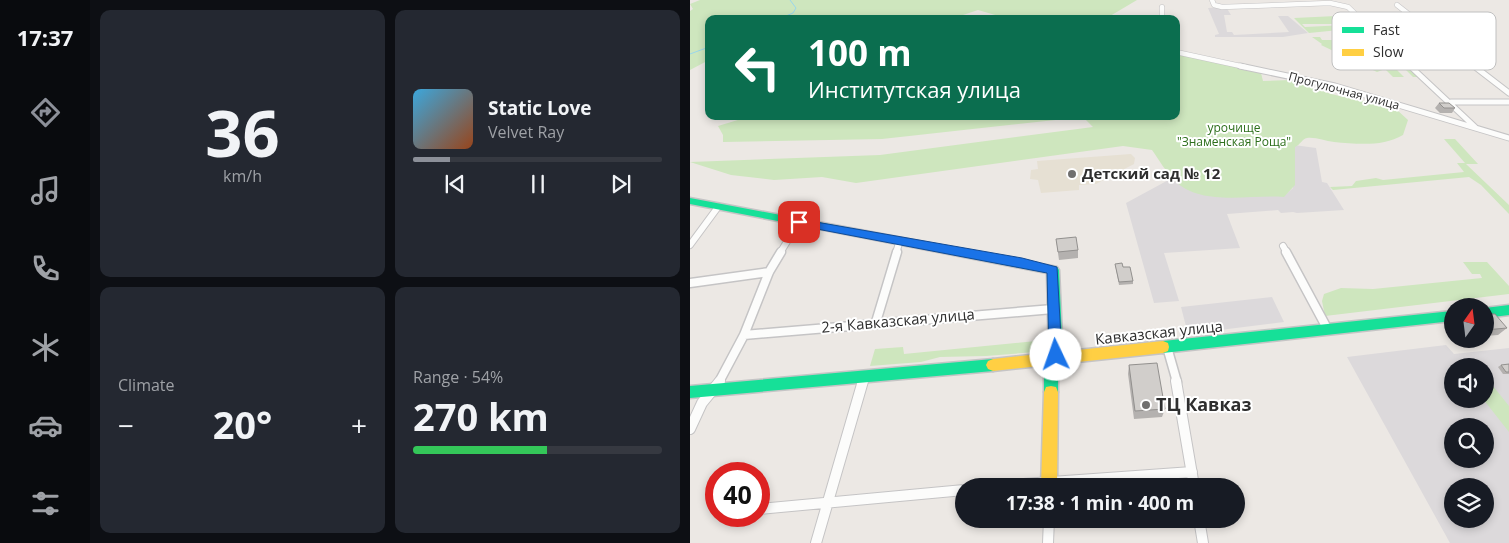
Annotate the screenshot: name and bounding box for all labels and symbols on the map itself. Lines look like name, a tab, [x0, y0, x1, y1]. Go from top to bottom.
legend	[1332, 12, 1496, 70]
text: Fast	[1373, 20, 1400, 39]
text: Slow	[1373, 42, 1404, 61]
street label: Прогулочная улица	[1287, 67, 1402, 114]
park label: урочище "Знаменская Роща"	[1177, 119, 1291, 150]
place label: Детский сад № 12	[1082, 163, 1221, 183]
marker: Детский сад № 12	[1066, 168, 1078, 180]
pin	[778, 201, 820, 243]
north arrow	[1444, 298, 1494, 348]
street label: 2-я Кавказская улица	[820, 303, 975, 337]
street label: Кавказская улица	[1094, 315, 1224, 349]
position arrow	[1029, 328, 1081, 380]
place label: ТЦ Кавказ	[1156, 392, 1251, 416]
marker: ТЦ Кавказ	[1140, 399, 1152, 411]
speed limit sign: 40	[705, 462, 770, 527]

